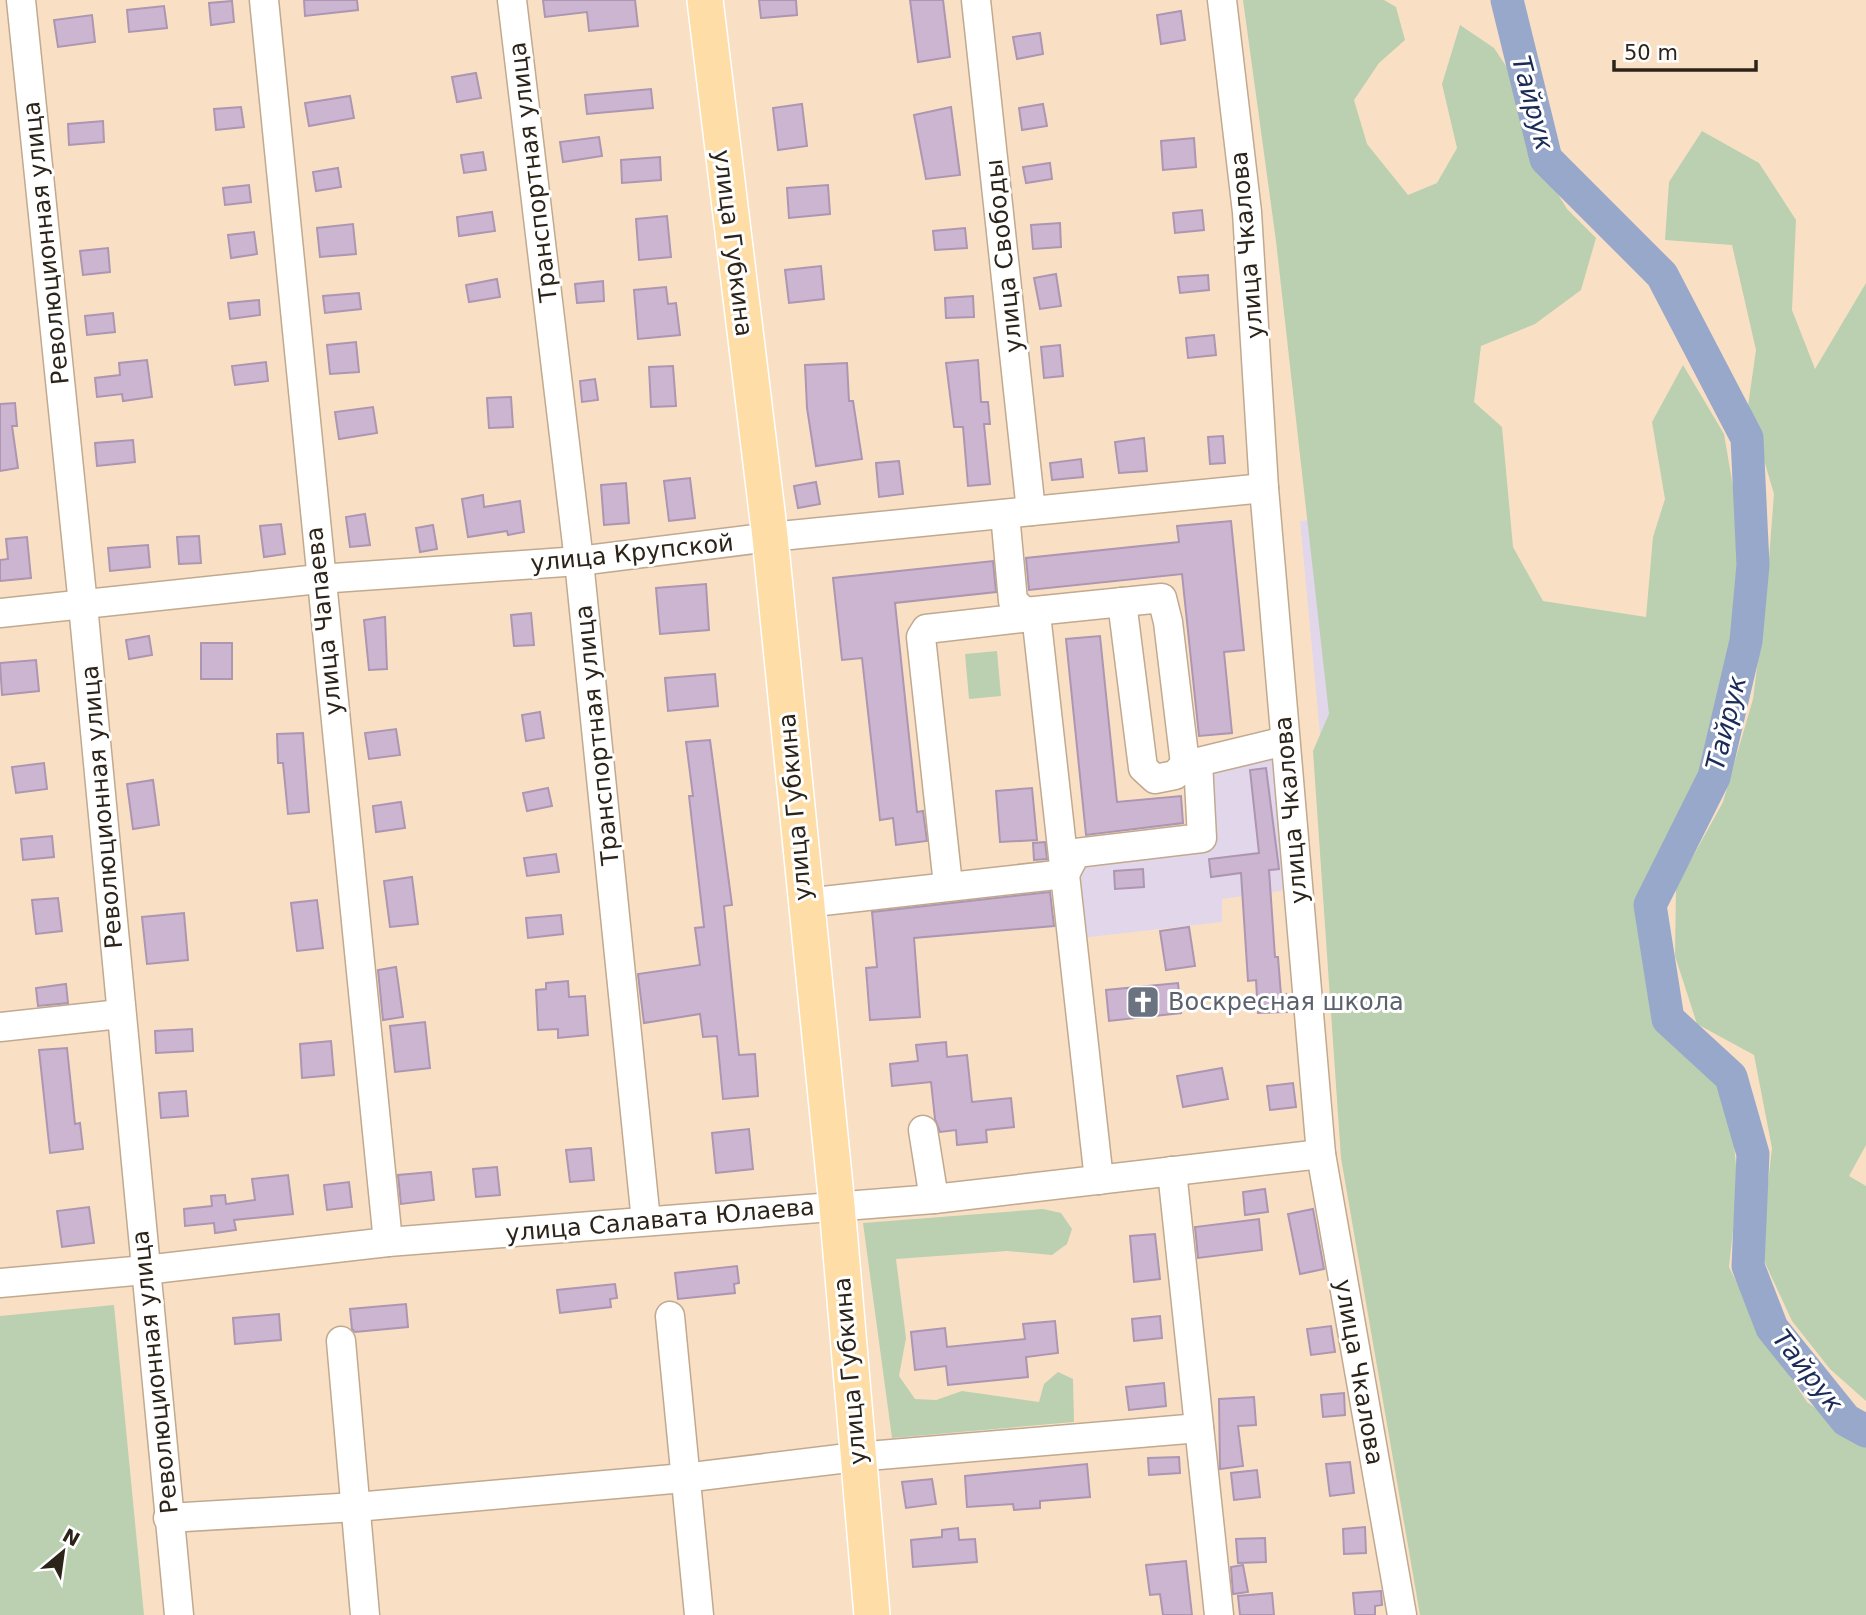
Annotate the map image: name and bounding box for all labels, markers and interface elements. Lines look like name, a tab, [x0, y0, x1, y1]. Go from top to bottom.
scale bar	[1614, 28, 1756, 72]
street label: Транспортная улица	[503, 40, 563, 305]
text: 50 m	[1624, 41, 1678, 65]
water label: Тайрук	[1506, 53, 1560, 154]
street label: Революционная улица	[17, 100, 75, 386]
street label: улица Губкина	[708, 148, 758, 338]
street label: улица Чкалова	[1225, 150, 1269, 340]
street label: улица Свободы	[980, 158, 1028, 354]
street label: улица Чапаева	[300, 526, 348, 716]
street label: улица Крупской	[529, 528, 735, 578]
street label: Транспортная улица	[569, 603, 625, 868]
street label: Революционная улица	[76, 664, 128, 950]
water label: Тайрук	[1700, 672, 1752, 773]
street label: улица Губкина	[773, 712, 817, 902]
street label: улица Чкалова	[1269, 715, 1313, 905]
church icon: Воскресная школа	[1124, 983, 1162, 1021]
place label: Воскресная школа	[1168, 988, 1404, 1016]
street label: улица Салавата Юлаева	[504, 1193, 816, 1247]
street label: Революционная улица	[126, 1229, 184, 1515]
street label: улица Губкина	[828, 1276, 872, 1466]
street label: улица Чкалова	[1329, 1277, 1389, 1467]
water label: Тайрук	[1767, 1324, 1850, 1418]
north arrow	[28, 1517, 98, 1587]
text: N	[59, 1524, 84, 1551]

